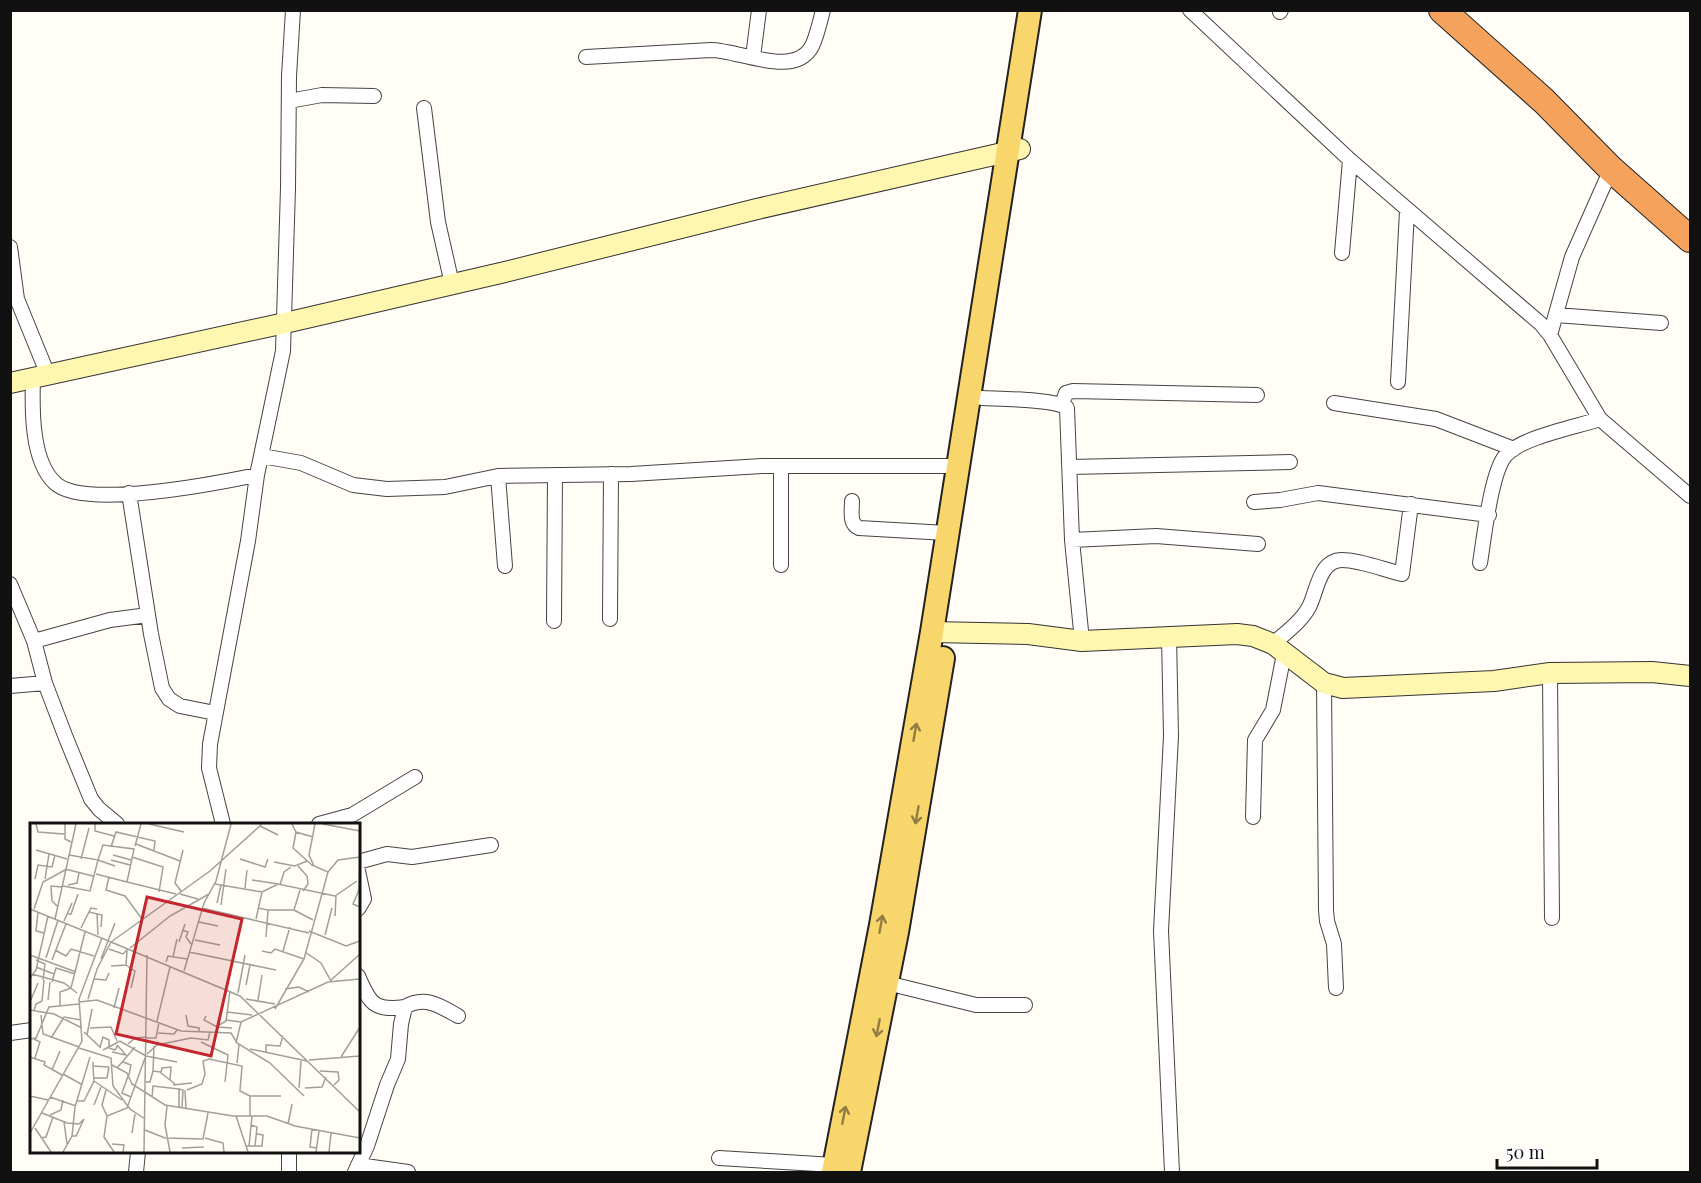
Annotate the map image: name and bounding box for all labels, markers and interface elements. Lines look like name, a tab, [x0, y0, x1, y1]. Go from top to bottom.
one-way arrow	[909, 722, 920, 742]
one-way arrow	[911, 805, 922, 825]
inset map	[30, 823, 360, 1153]
one-way arrow	[876, 914, 887, 934]
one-way arrow	[872, 1017, 883, 1037]
one-way arrow	[839, 1106, 850, 1125]
scale bar	[1497, 1132, 1598, 1170]
text: 50 m	[1506, 1140, 1545, 1164]

